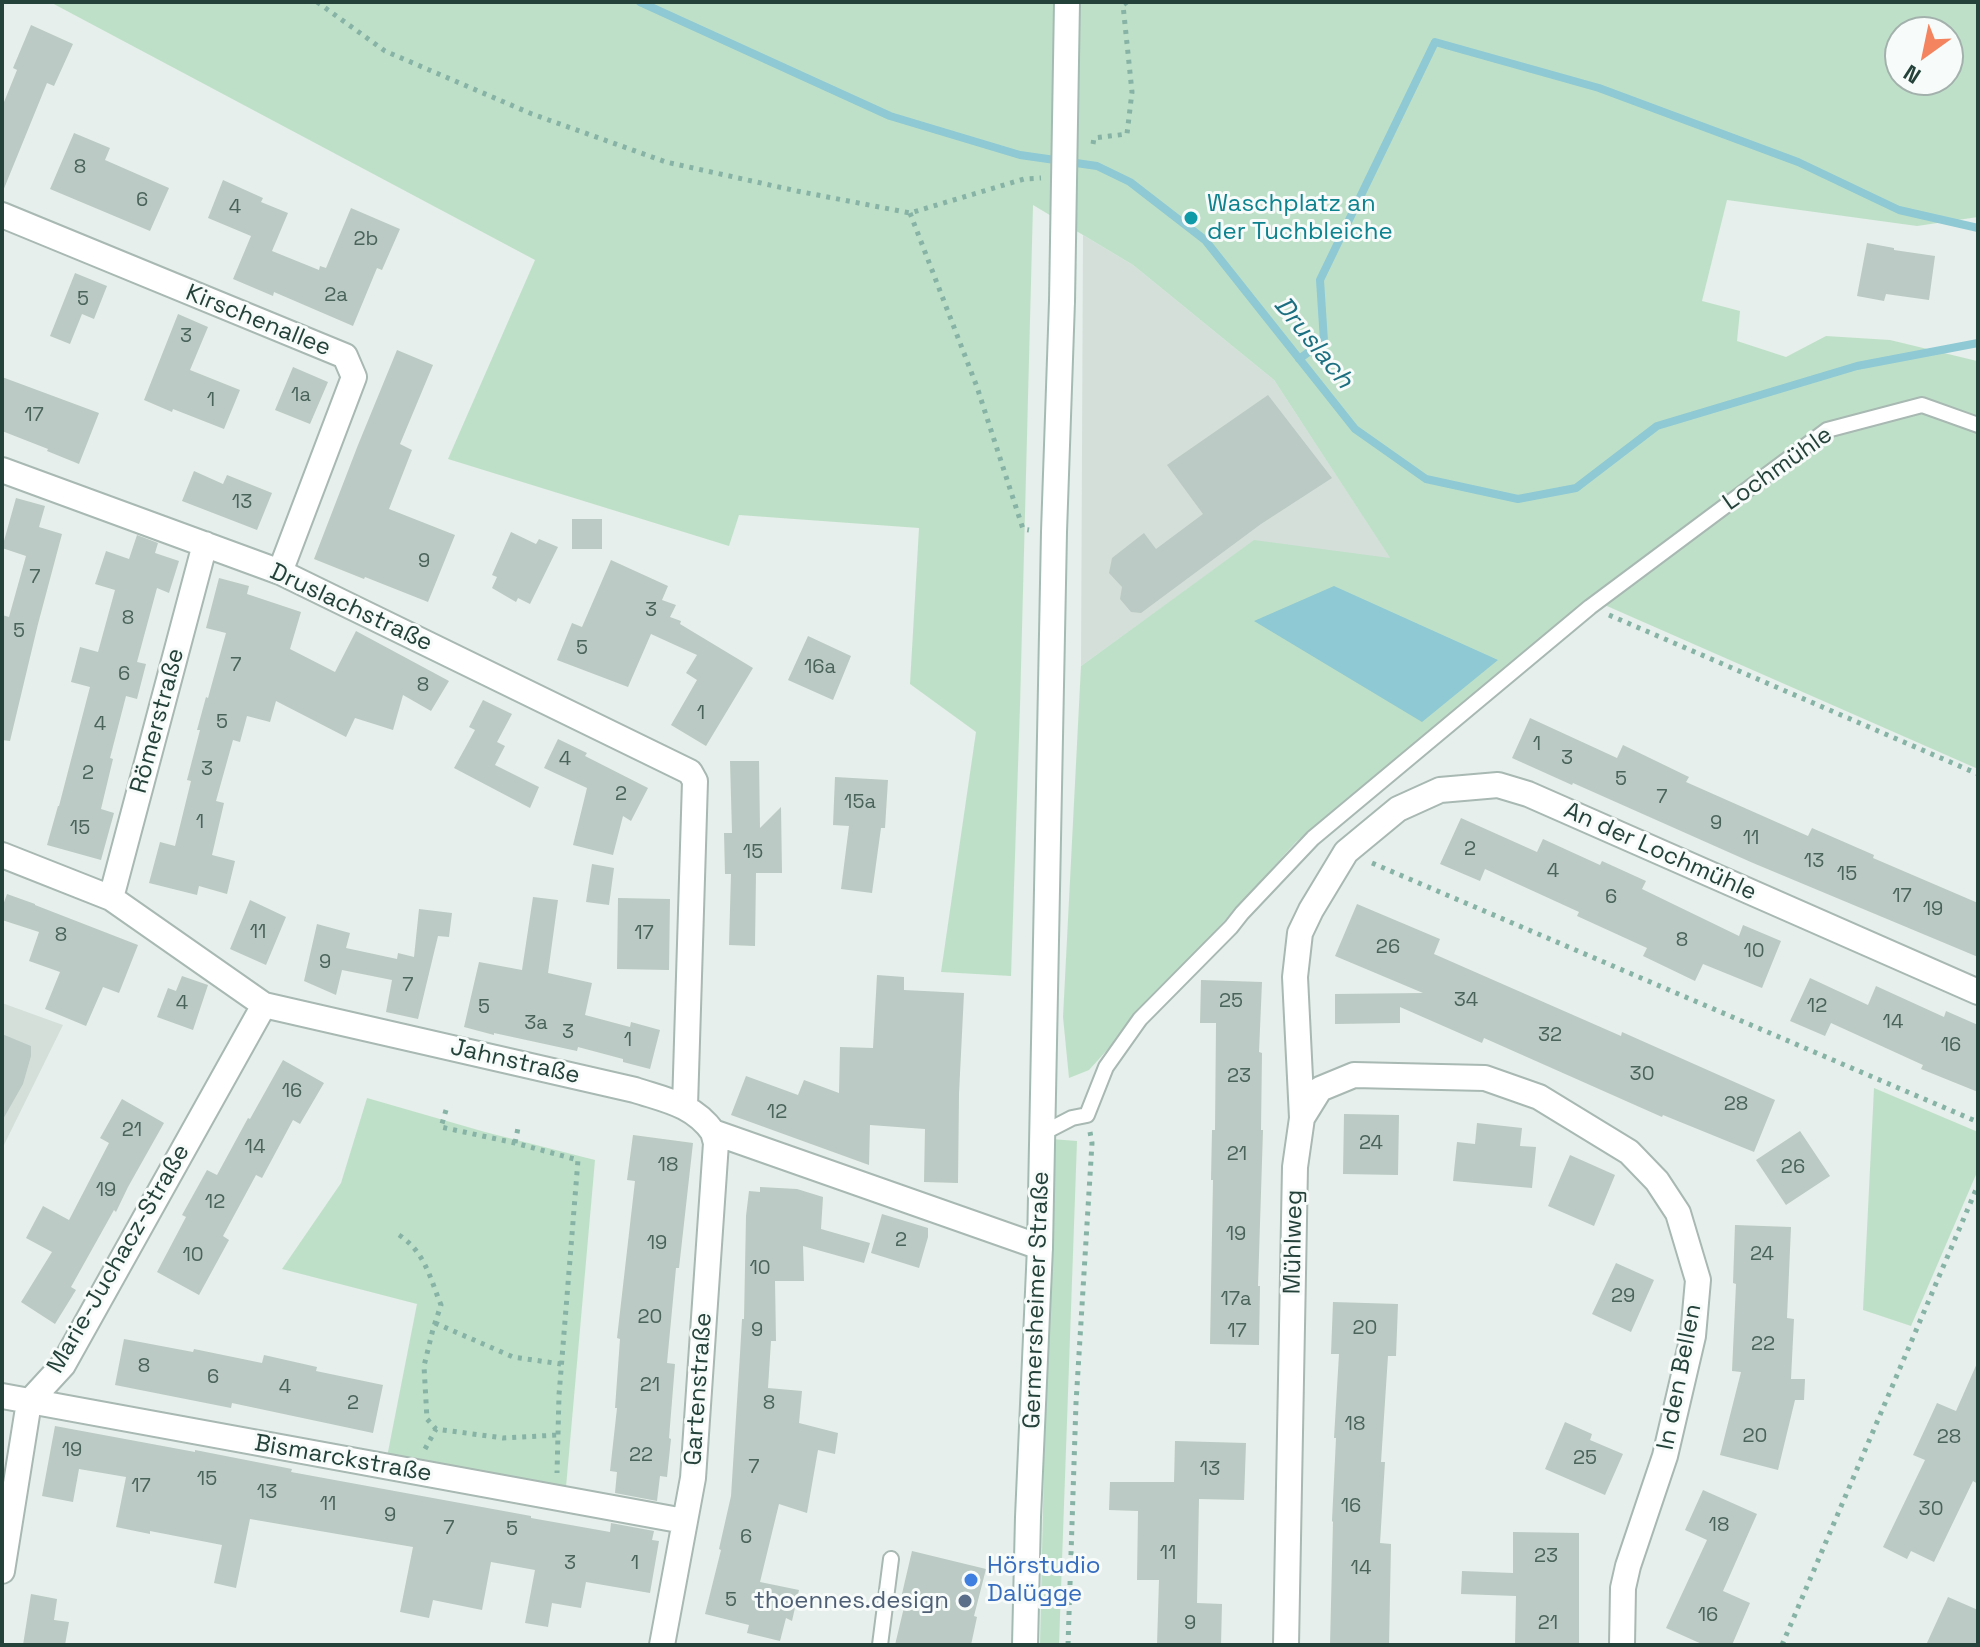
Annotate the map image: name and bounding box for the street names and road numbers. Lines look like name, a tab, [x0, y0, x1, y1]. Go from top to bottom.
street label: Kirschenallee	[181, 279, 335, 363]
street label: Lochmühle	[1718, 421, 1838, 517]
street label: Druslachstraße	[265, 558, 437, 658]
street label: Römerstraße	[125, 645, 191, 797]
street label: An der Lochmühle	[1559, 797, 1761, 907]
street label: Jahnstraße	[447, 1033, 583, 1091]
street label: Marie-Juchacz-Straße	[42, 1139, 196, 1379]
street label: Germersheimer Straße	[1018, 1171, 1056, 1429]
street label: Mühlweg	[1279, 1189, 1309, 1295]
street label: In den Bellen	[1652, 1302, 1708, 1452]
street label: Gartenstraße	[679, 1312, 719, 1466]
street label: Bismarckstraße	[252, 1429, 434, 1489]

